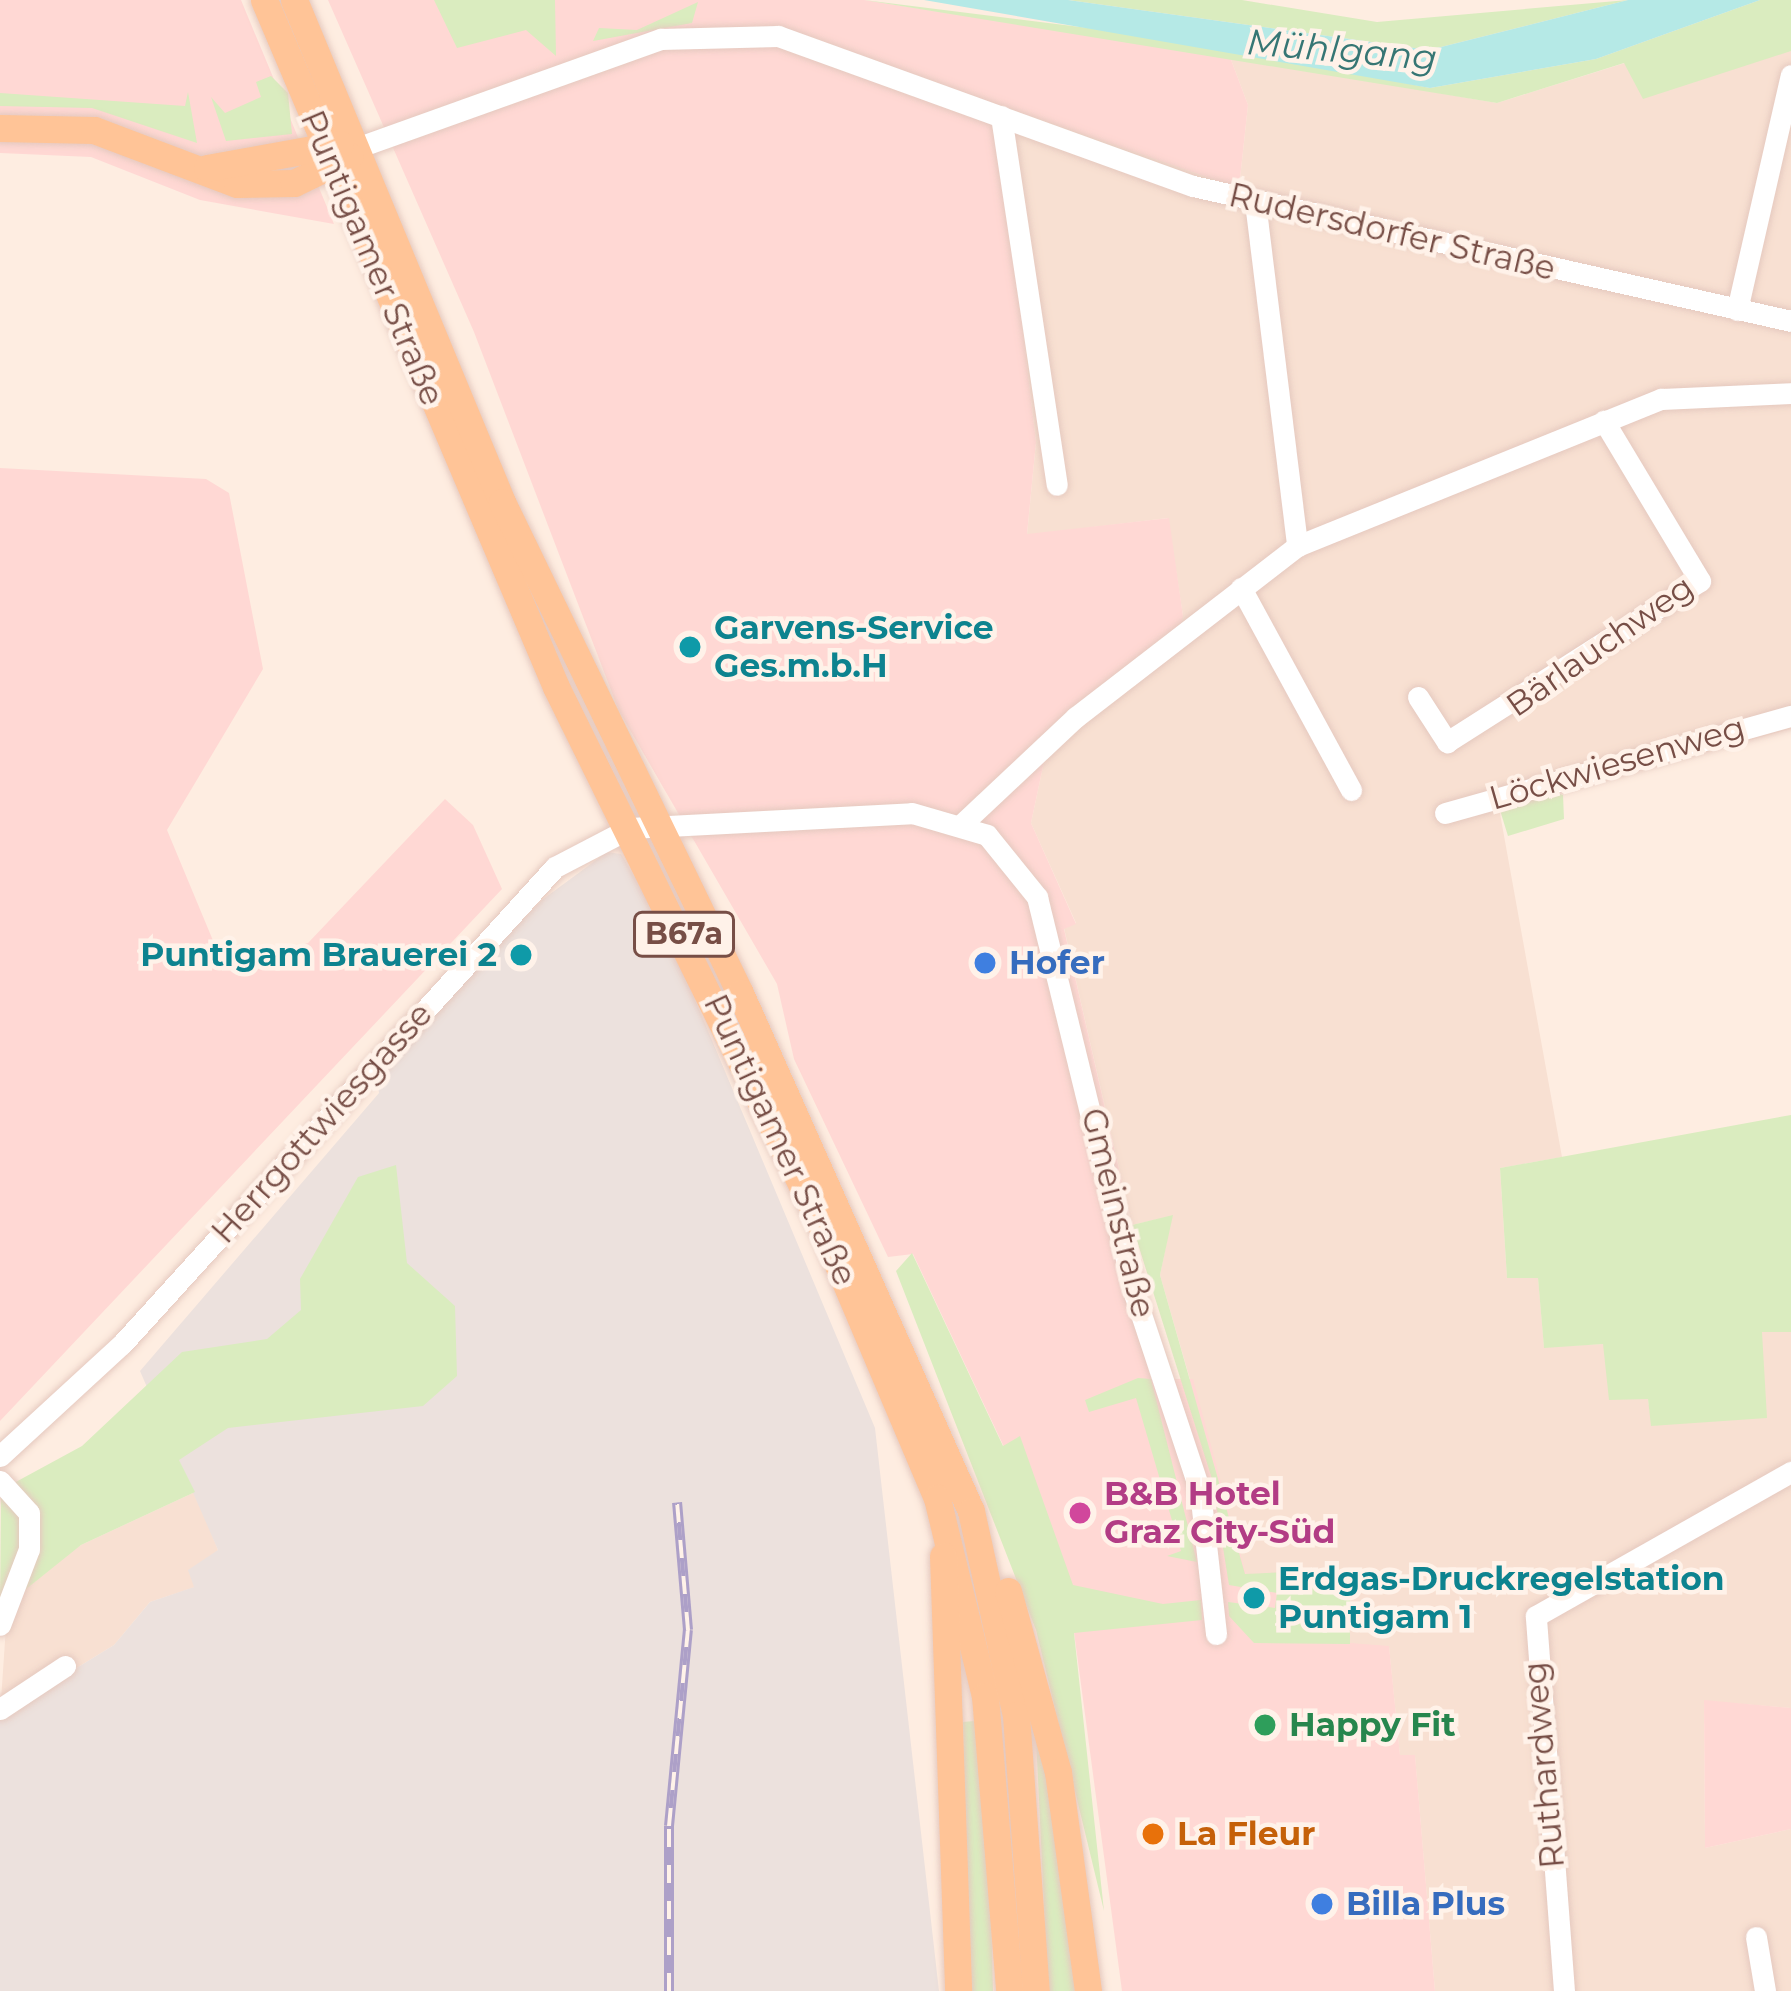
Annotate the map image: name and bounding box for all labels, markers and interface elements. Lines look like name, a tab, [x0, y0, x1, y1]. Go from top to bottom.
water label: Mühlgang	[1245, 20, 1439, 80]
street label: Puntigamer Straße	[292, 105, 452, 411]
street label: Rudersdorfer Straße	[1225, 175, 1559, 289]
street label: Bärlauchweg	[1499, 567, 1701, 725]
place label: Garvens-Service Ges.m.b.H	[714, 608, 994, 686]
marker: Garvens-Service Ges.m.b.H	[677, 634, 703, 660]
street label: Löckwiesenweg	[1485, 708, 1749, 818]
road number: B67a	[633, 910, 735, 958]
place label: Puntigam Brauerei 2	[140, 935, 497, 975]
marker: Puntigam Brauerei 2	[508, 942, 534, 968]
place label: Hofer	[1009, 943, 1105, 983]
marker: Hofer	[972, 950, 998, 976]
street label: Puntigamer Straße	[695, 988, 865, 1292]
street label: Herrgottwiesgasse	[204, 995, 440, 1251]
street label: Gmeinstraße	[1073, 1104, 1163, 1322]
place label: B&B Hotel Graz City-Süd	[1104, 1474, 1335, 1552]
marker: B&B Hotel Graz City-Süd	[1067, 1500, 1093, 1526]
place label: Erdgas-Druckregelstation Puntigam 1	[1278, 1559, 1725, 1637]
marker: Erdgas-Druckregelstation Puntigam 1	[1241, 1585, 1267, 1611]
street label: Ruthardweg	[1515, 1660, 1573, 1870]
place label: Happy Fit	[1289, 1705, 1456, 1745]
marker: Happy Fit	[1252, 1712, 1278, 1738]
place label: La Fleur	[1177, 1814, 1315, 1854]
marker: La Fleur	[1140, 1821, 1166, 1847]
place label: Billa Plus	[1346, 1884, 1505, 1924]
marker: Billa Plus	[1309, 1891, 1335, 1917]

